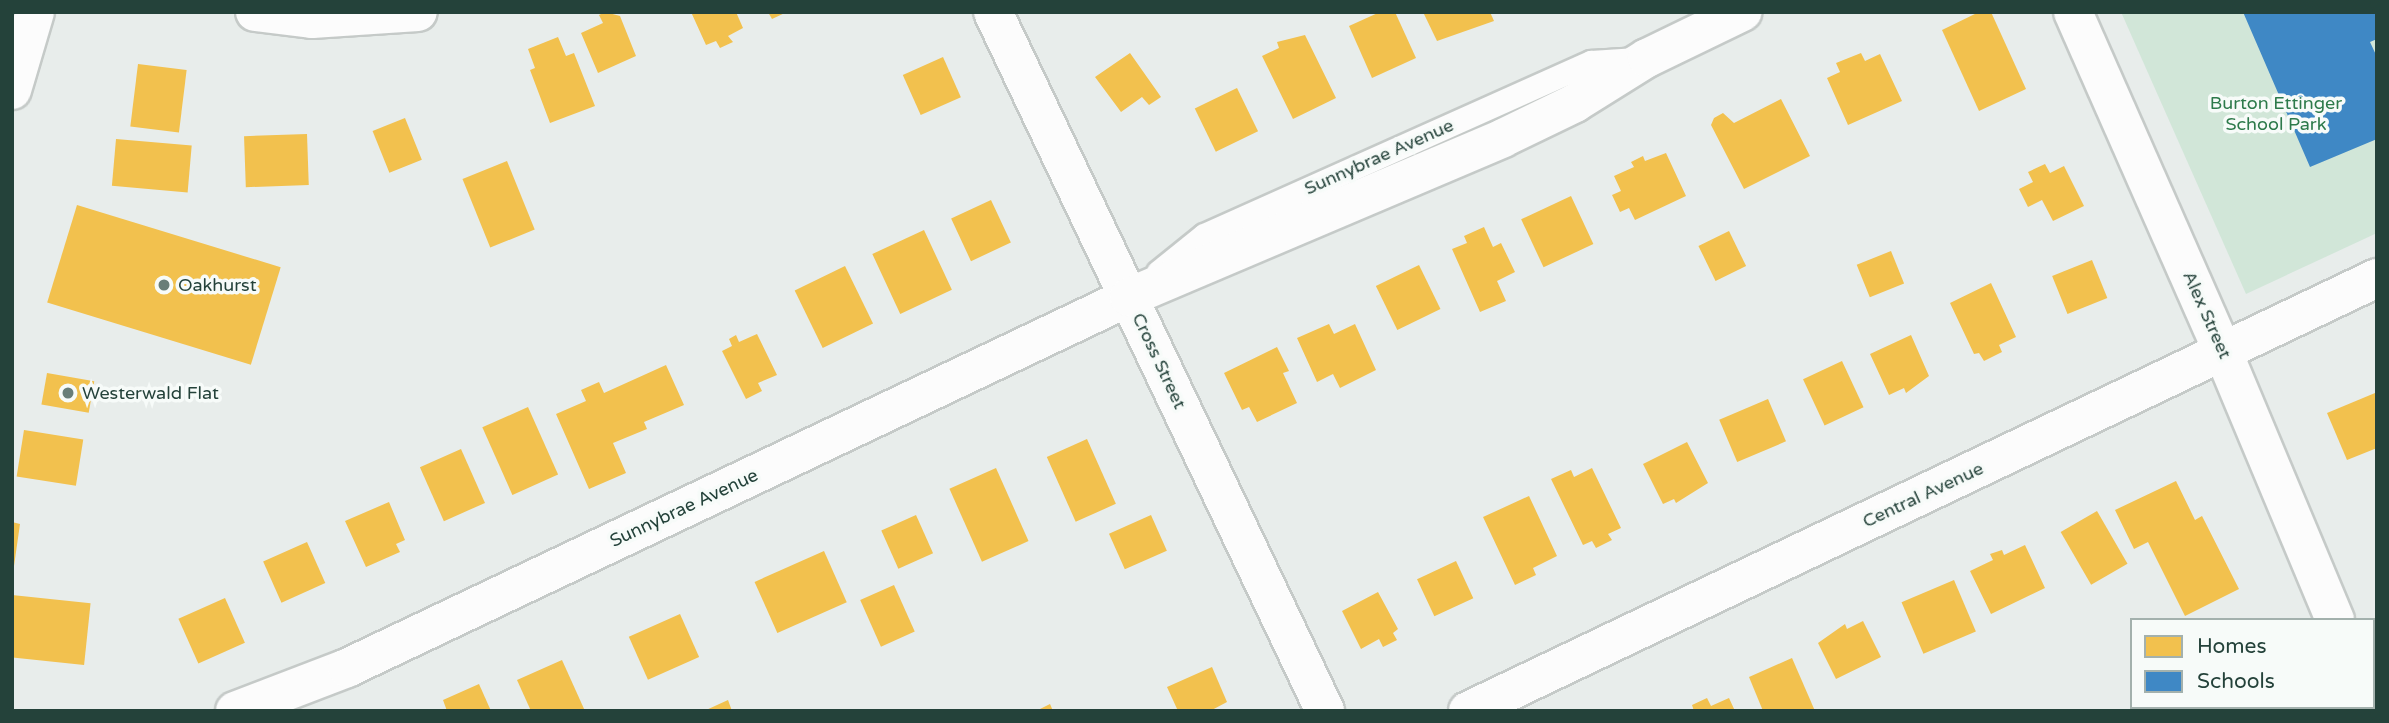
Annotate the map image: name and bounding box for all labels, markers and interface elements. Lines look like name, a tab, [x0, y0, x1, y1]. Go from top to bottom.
park label: Burton Ettinger School Park	[2210, 93, 2342, 136]
street label: Sunnybrae Avenue	[1301, 114, 1457, 200]
street label: Alex Street	[2178, 268, 2236, 362]
place label: Oakhurst	[178, 274, 257, 296]
marker: Oakhurst	[156, 277, 172, 293]
street label: Cross Street	[1127, 310, 1191, 412]
place label: Westerwald Flat	[82, 382, 219, 404]
marker: Westerwald Flat	[60, 385, 76, 401]
street label: Central Avenue	[1859, 458, 1987, 532]
street label: Sunnybrae Avenue	[606, 464, 762, 552]
legend	[2130, 618, 2375, 709]
text: Homes	[2197, 634, 2267, 659]
text: Schools	[2197, 669, 2275, 694]

